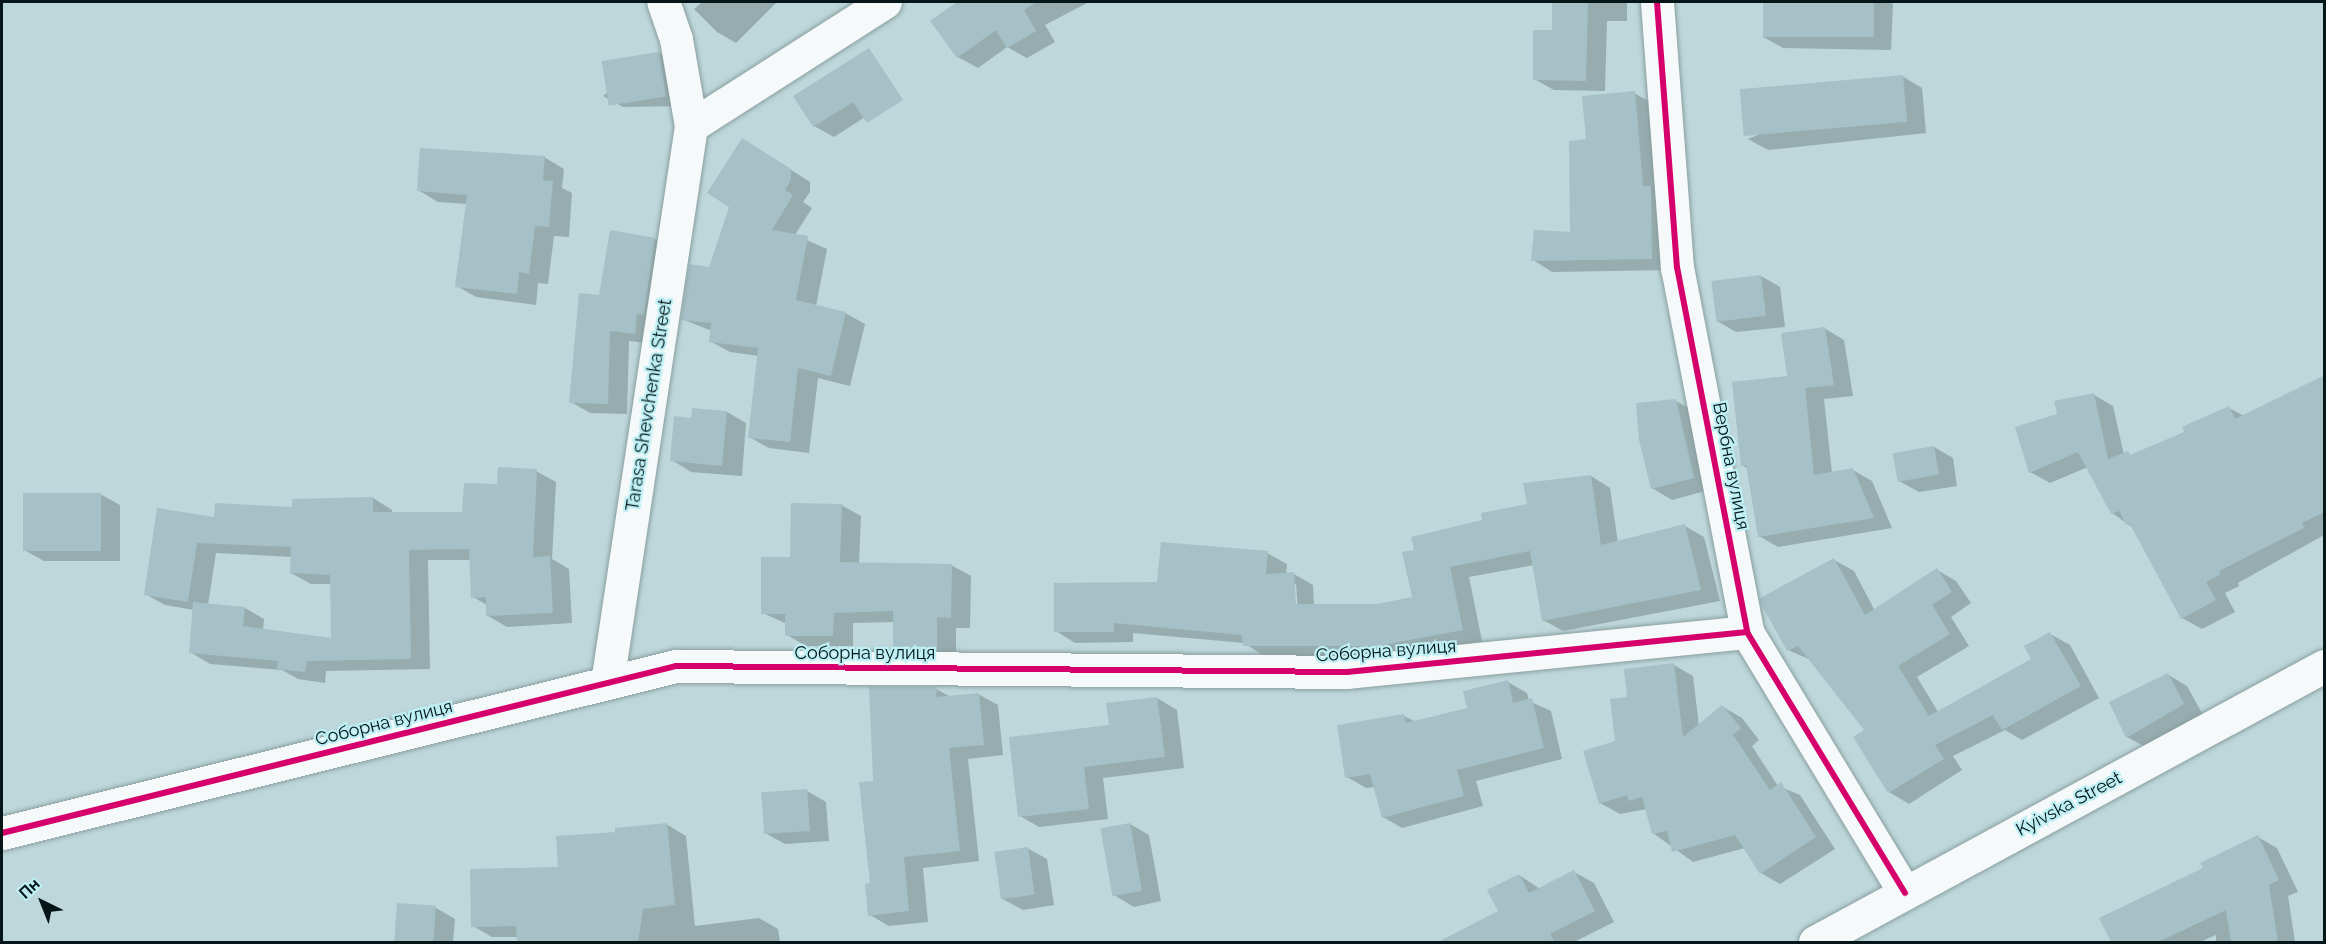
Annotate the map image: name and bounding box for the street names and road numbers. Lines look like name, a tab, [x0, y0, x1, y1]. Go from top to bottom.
street label: Tarasa Shevchenka Street	[622, 297, 676, 513]
street label: Вербна вулиця	[1708, 400, 1754, 532]
street label: Соборна вулиця	[1315, 635, 1457, 667]
street label: Соборна вулиця	[795, 642, 935, 664]
street label: Соборна вулиця	[313, 695, 455, 751]
street label: Kyivska Street	[2013, 767, 2125, 841]

